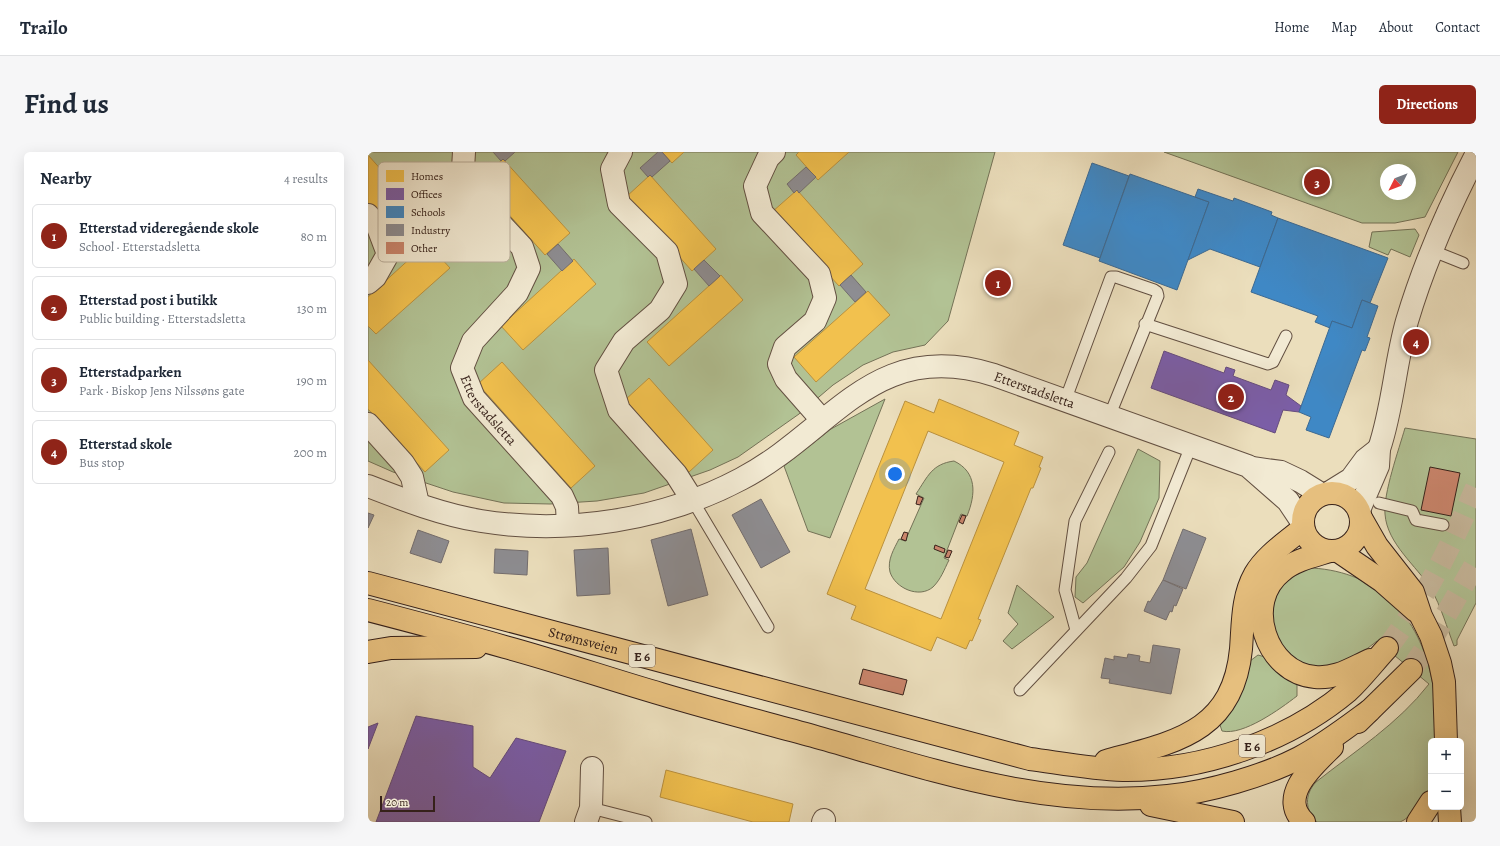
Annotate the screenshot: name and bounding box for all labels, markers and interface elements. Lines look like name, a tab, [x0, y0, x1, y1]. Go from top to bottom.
text: Trailo	[20, 15, 68, 41]
text: Home	[1274, 18, 1309, 37]
text: Map	[1331, 18, 1357, 37]
text: About	[1379, 18, 1413, 37]
text: Contact	[1435, 18, 1480, 37]
text: Find us	[24, 85, 109, 123]
button: Directions	[1379, 85, 1476, 124]
legend	[378, 162, 510, 262]
north arrow	[1380, 164, 1416, 200]
text: Nearby	[40, 167, 91, 190]
pin: 3	[1304, 167, 1330, 197]
text: Homes	[411, 169, 443, 184]
text: 4 results	[284, 170, 328, 187]
text: Offices	[411, 187, 442, 202]
text: Schools	[411, 205, 445, 220]
text: Etterstad videregående skole	[79, 218, 259, 238]
text: Industry	[411, 223, 450, 238]
text: 1	[52, 228, 56, 245]
text: 80 m	[300, 228, 327, 245]
text: School · Etterstadsletta	[79, 238, 200, 255]
text: Other	[411, 241, 437, 256]
pin: 1	[985, 268, 1011, 298]
text: Etterstad post i butikk	[79, 290, 217, 310]
text: 2	[51, 300, 57, 317]
text: 130 m	[297, 300, 327, 317]
text: Public building · Etterstadsletta	[79, 310, 246, 327]
pin: 4	[1403, 327, 1429, 357]
text: Etterstadparken	[79, 362, 182, 382]
street label: Etterstadsletta	[991, 366, 1078, 413]
text: 3	[51, 372, 57, 389]
text: 190 m	[296, 372, 327, 389]
street label: Etterstadsletta	[456, 372, 522, 450]
text: Park · Biskop Jens Nilssøns gate	[79, 382, 245, 399]
pin: 2	[1218, 382, 1244, 412]
text: Etterstad skole	[79, 434, 172, 454]
text: 4	[51, 444, 57, 461]
text: 200 m	[294, 444, 327, 461]
text: Bus stop	[79, 454, 124, 471]
your location	[885, 464, 905, 484]
street label: Strømsveien	[546, 622, 621, 659]
road number: E 6	[629, 645, 655, 667]
road number: E 6	[1239, 735, 1265, 757]
map controls	[1428, 738, 1464, 810]
button: +	[1428, 738, 1464, 774]
button: −	[1428, 774, 1464, 810]
scale bar	[380, 794, 435, 813]
text: 20 m	[386, 795, 408, 810]

